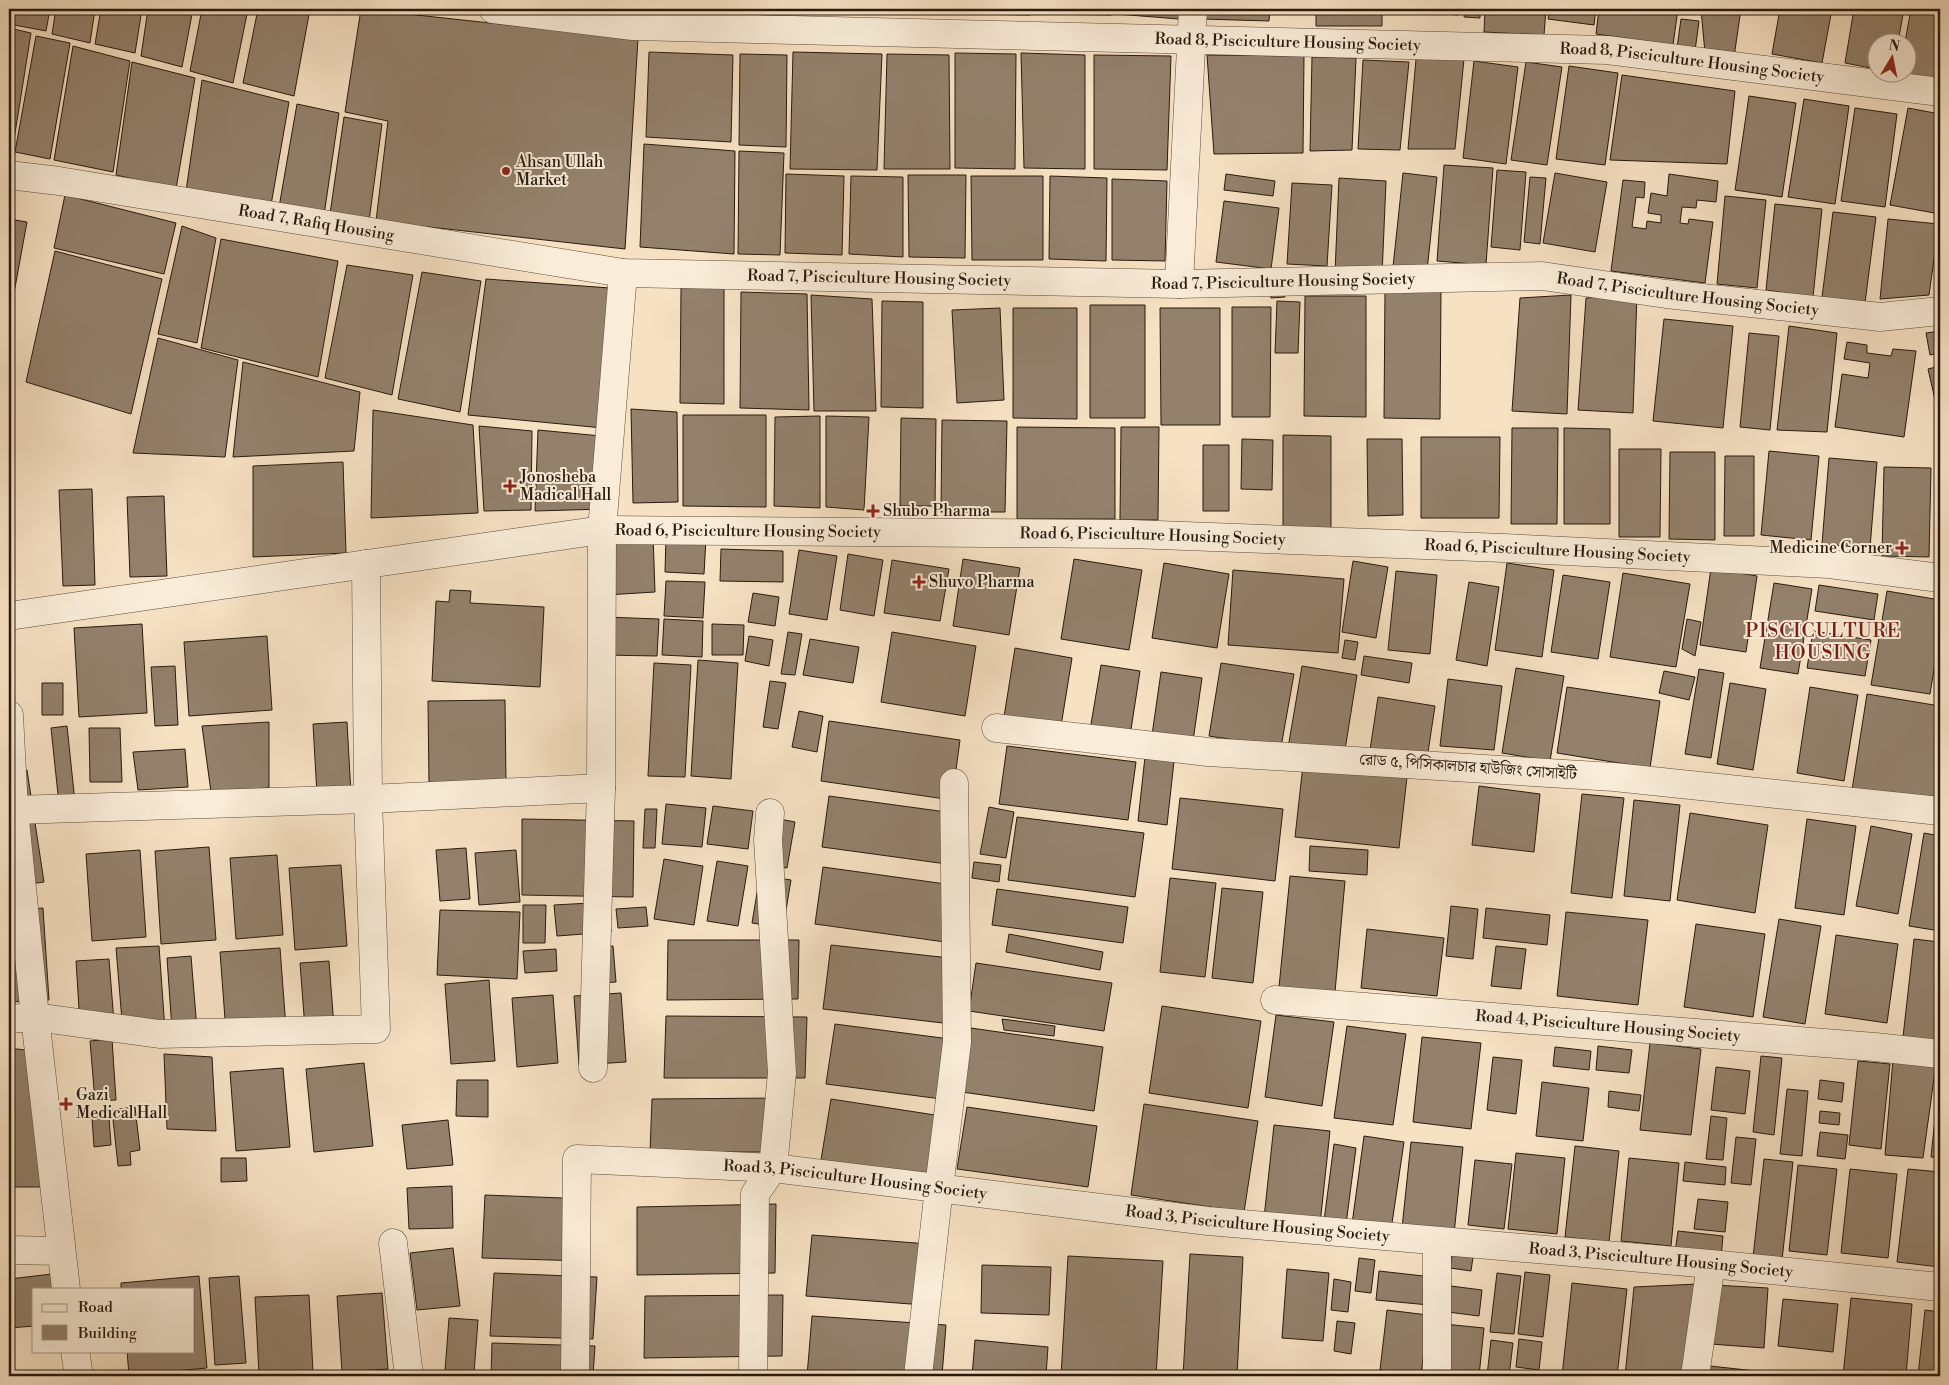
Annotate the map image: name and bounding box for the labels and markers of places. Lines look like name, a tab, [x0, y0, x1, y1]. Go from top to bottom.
place label: Ahsan Ullah Market	[515, 152, 604, 190]
marker: Ahsan Ullah Market	[500, 165, 512, 177]
place label: Jonosheba Madical Hall	[519, 467, 611, 505]
marker: Jonosheba Madical Hall	[504, 480, 516, 492]
place label: Shubo Pharma	[883, 501, 991, 521]
marker: Shubo Pharma	[867, 505, 879, 517]
place label: Medicine Corner	[1769, 538, 1892, 558]
marker: Medicine Corner	[1896, 542, 1908, 554]
place label: Shuvo Pharma	[929, 572, 1036, 592]
marker: Shuvo Pharma	[913, 576, 925, 588]
place label: Gazi Medical Hall	[76, 1085, 167, 1123]
marker: Gazi Medical Hall	[60, 1098, 72, 1110]

